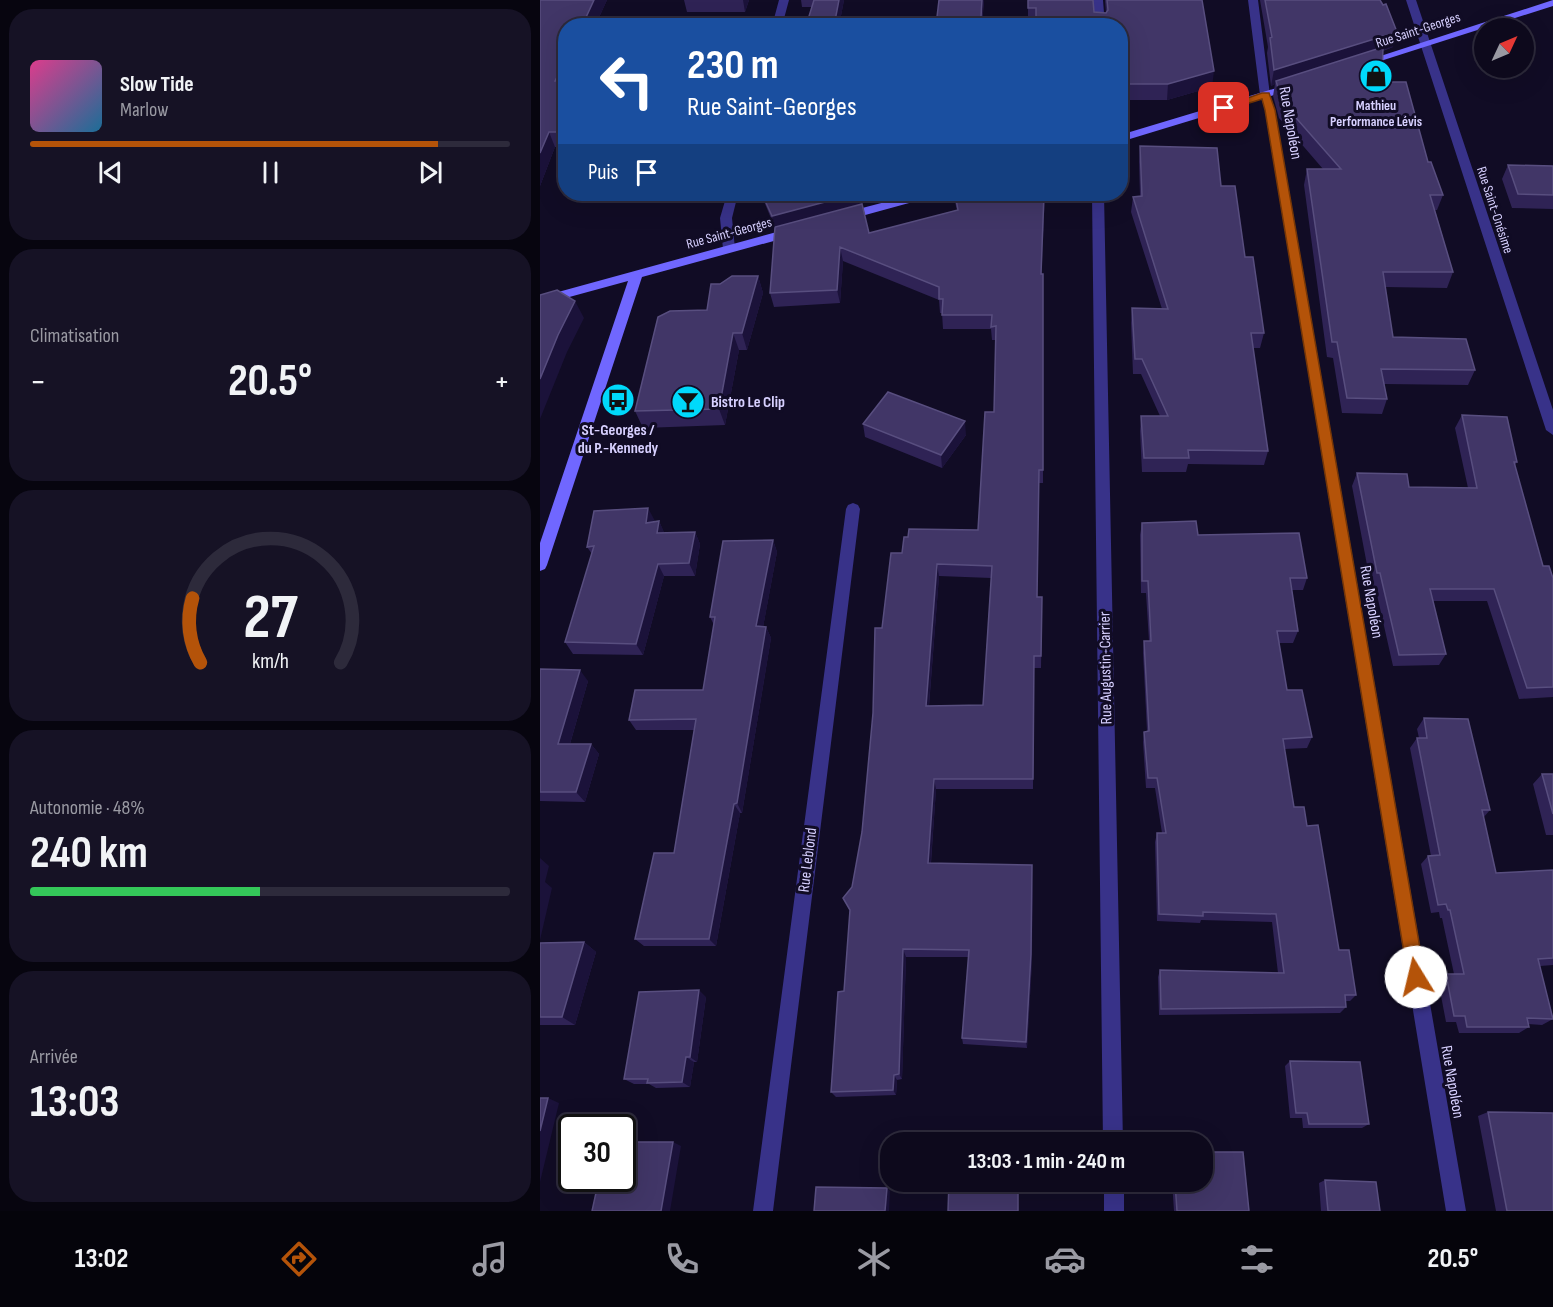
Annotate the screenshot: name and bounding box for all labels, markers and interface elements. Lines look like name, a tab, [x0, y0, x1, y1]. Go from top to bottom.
street label: Rue Saint-Georges	[1374, 8, 1462, 52]
north arrow	[1474, 18, 1534, 78]
map controls	[1474, 18, 1534, 78]
text: 230 m	[687, 40, 779, 91]
icon: left	[588, 42, 666, 120]
shop icon: Mathieu Performance Lévis	[1358, 58, 1394, 94]
text: Slow Tide	[120, 71, 194, 98]
pin	[1198, 82, 1249, 133]
street label: Rue Napoléon	[1274, 85, 1306, 161]
text: Rue Saint-Georges	[687, 91, 857, 123]
icon: arrive	[1207, 91, 1240, 124]
place label: Mathieu Performance Lévis	[1330, 97, 1422, 130]
text: Marlow	[120, 98, 168, 122]
icon: previous	[94, 156, 127, 189]
icon: pause	[254, 156, 287, 189]
icon: next	[414, 156, 447, 189]
icon: arrive	[630, 156, 663, 189]
text: Puis	[588, 159, 618, 186]
street label: Rue Saint-Onésime	[1473, 164, 1517, 256]
street label: Rue Saint-Georges	[684, 213, 774, 253]
text: Climatisation	[30, 324, 119, 348]
text: 20.5°	[228, 354, 312, 409]
text: −	[30, 362, 46, 402]
text: +	[494, 362, 510, 402]
bus stop icon: St-Georges / du P.-Kennedy	[600, 382, 636, 418]
bar icon: Bistro Le Clip	[670, 384, 706, 420]
place label: Bistro Le Clip	[711, 393, 785, 412]
place label: St-Georges / du P.-Kennedy	[578, 421, 659, 458]
street label: Rue Napoléon	[1355, 564, 1387, 640]
text: 27	[243, 581, 298, 656]
street label: Rue Augustin-Carrier	[1096, 611, 1116, 725]
text: km/h	[251, 649, 289, 674]
text: Autonomie · 48%	[30, 796, 145, 820]
text: 240 km	[30, 826, 148, 881]
street label: Rue Leblond	[795, 827, 821, 893]
position arrow	[1384, 945, 1448, 1009]
street label: Rue Napoléon	[1436, 1044, 1468, 1120]
text: Arrivée	[30, 1045, 78, 1069]
text: 13:03	[30, 1075, 119, 1130]
speed limit sign: 30	[558, 1114, 636, 1192]
text: 13:03 · 1 min · 240 m	[968, 1148, 1125, 1175]
icon: directions	[278, 1238, 320, 1280]
icon: music	[469, 1238, 511, 1280]
icon: phone	[661, 1238, 703, 1280]
icon: climate	[853, 1238, 895, 1280]
icon: car	[1044, 1238, 1086, 1280]
icon: filters	[1236, 1238, 1278, 1280]
text: 13:02	[75, 1243, 128, 1275]
text: 20.5°	[1428, 1243, 1478, 1275]

